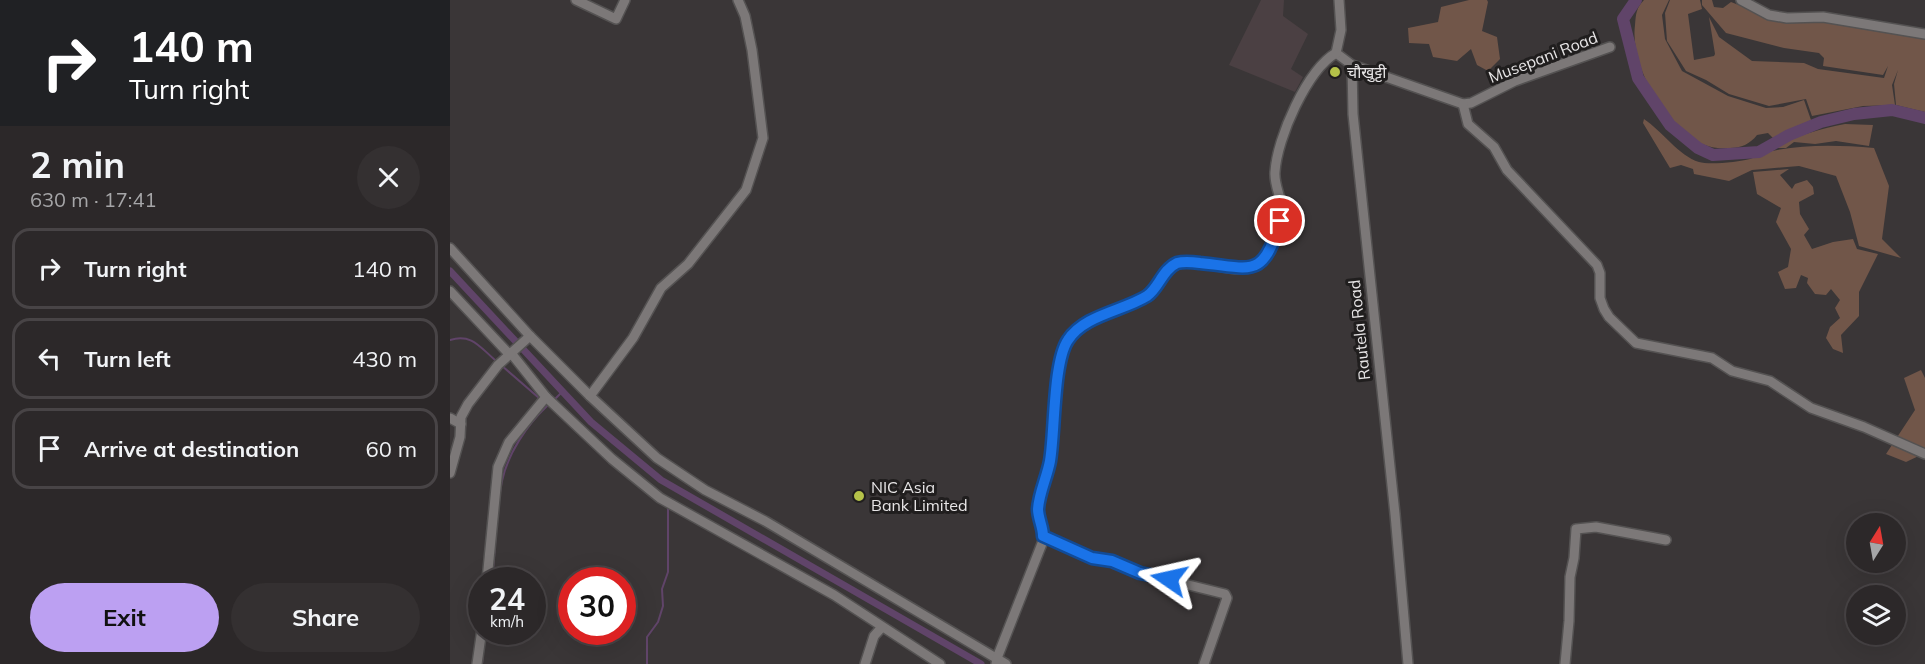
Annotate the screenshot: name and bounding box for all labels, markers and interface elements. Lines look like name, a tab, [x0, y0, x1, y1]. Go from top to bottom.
text: 140 m	[129, 20, 254, 73]
icon: right	[30, 24, 108, 102]
street label: Musepani Road	[1486, 27, 1600, 87]
place label: चौखुट्टी	[1347, 62, 1387, 83]
marker: चौखुट्टी	[1328, 65, 1342, 79]
text: Turn right	[129, 72, 249, 106]
text: 2 min	[30, 142, 125, 187]
button: close	[357, 146, 420, 209]
text: 630 m · 17:41	[30, 187, 156, 212]
pin	[1254, 195, 1305, 246]
icon: arrive	[1263, 204, 1296, 237]
icon: right	[33, 252, 66, 285]
text: Turn right	[84, 255, 187, 283]
text: 140 m	[352, 255, 417, 283]
street label: Rautela Road	[1344, 279, 1374, 381]
icon: left	[33, 342, 66, 375]
text: Turn left	[84, 345, 171, 373]
text: 430 m	[352, 345, 417, 373]
icon: arrive	[33, 432, 66, 465]
text: Arrive at destination	[84, 435, 299, 463]
text: 60 m	[366, 435, 417, 463]
place label: NIC Asia Bank Limited	[871, 477, 967, 515]
marker: NIC Asia Bank Limited	[852, 489, 866, 503]
north arrow	[1846, 513, 1906, 573]
map controls	[1846, 513, 1906, 645]
position arrow	[1137, 547, 1201, 611]
speed limit sign: 30	[558, 567, 636, 645]
text: 24	[489, 580, 525, 618]
button: Exit	[30, 583, 219, 652]
button: Share	[231, 583, 420, 652]
button: layers	[1846, 585, 1906, 645]
text: km/h	[490, 612, 524, 631]

